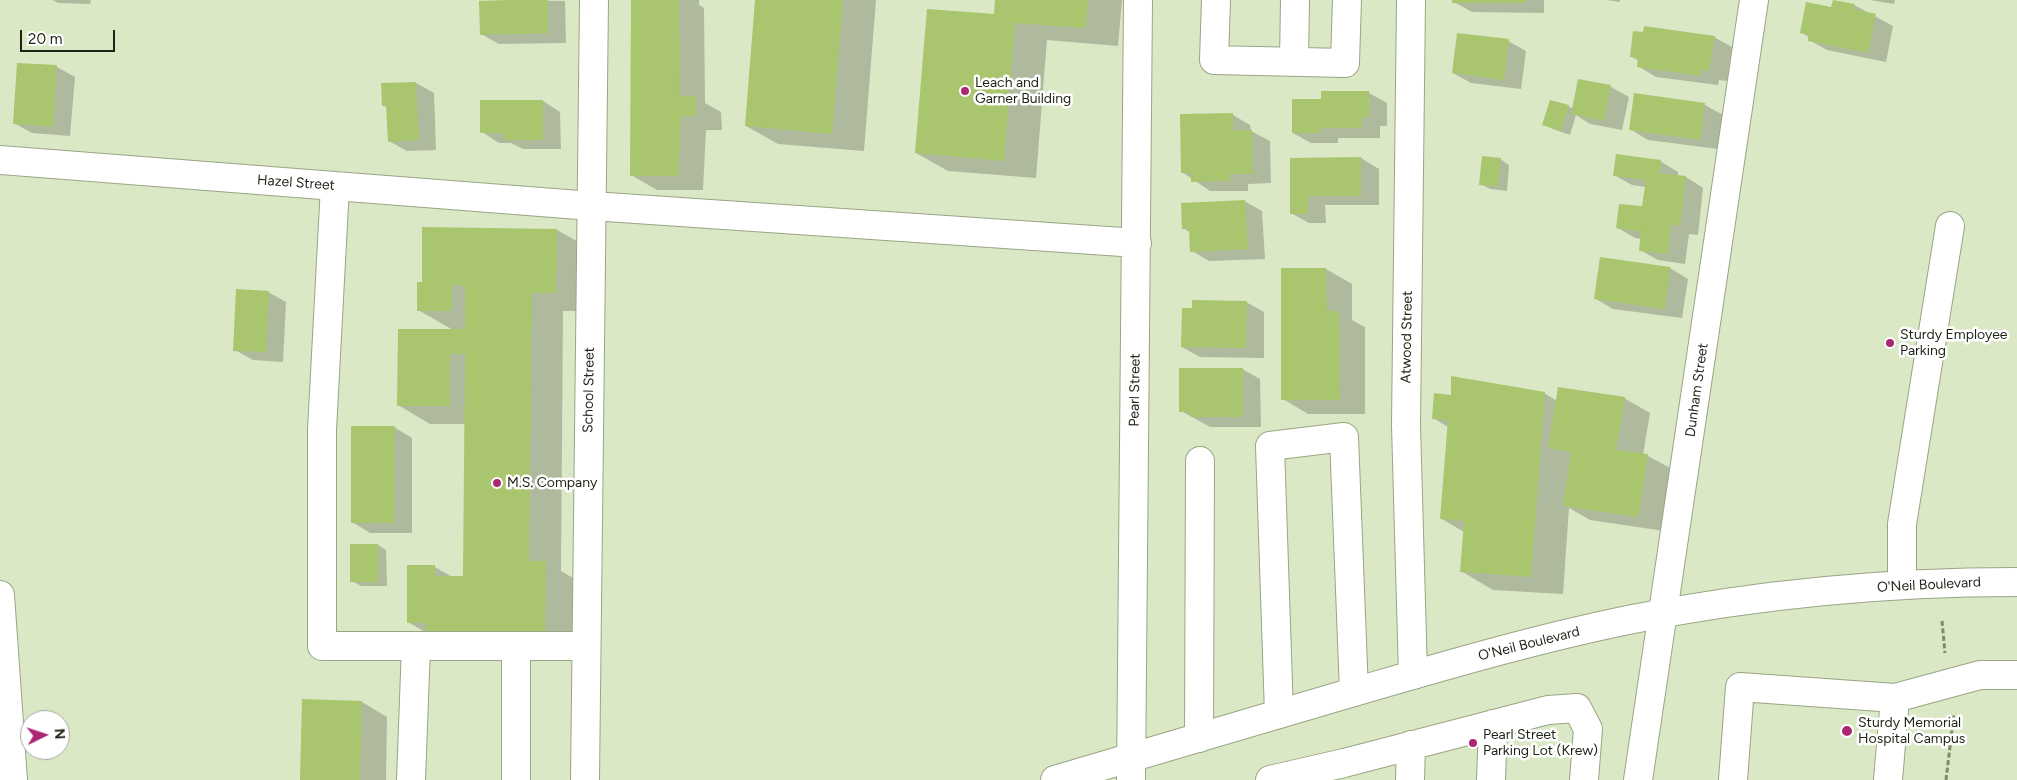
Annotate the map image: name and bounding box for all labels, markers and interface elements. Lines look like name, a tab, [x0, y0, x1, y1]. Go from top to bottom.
scale bar	[22, 20, 118, 52]
text: 20 m	[28, 30, 62, 48]
place label: Leach and Garner Building	[975, 75, 1071, 108]
marker: Leach and Garner Building	[959, 85, 971, 97]
street label: Hazel Street	[257, 172, 335, 194]
street label: Atwood Street	[1398, 291, 1416, 383]
place label: Sturdy Employee Parking	[1900, 327, 2007, 360]
marker: Sturdy Employee Parking	[1884, 337, 1896, 349]
street label: Dunham Street	[1682, 342, 1712, 438]
street label: School Street	[580, 347, 598, 433]
street label: Pearl Street	[1126, 353, 1144, 427]
place label: M.S. Company	[507, 475, 597, 491]
marker: M.S. Company	[491, 477, 503, 489]
street label: O'Neil Boulevard	[1877, 574, 1981, 596]
street label: O'Neil Boulevard	[1476, 623, 1582, 665]
north arrow	[20, 710, 70, 760]
place label: Sturdy Memorial Hospital Campus	[1858, 715, 1965, 748]
marker: Sturdy Memorial Hospital Campus	[1840, 724, 1854, 738]
place label: Pearl Street Parking Lot (Krew)	[1483, 727, 1598, 760]
text: N	[51, 728, 68, 740]
marker: Pearl Street Parking Lot (Krew)	[1467, 737, 1479, 749]

